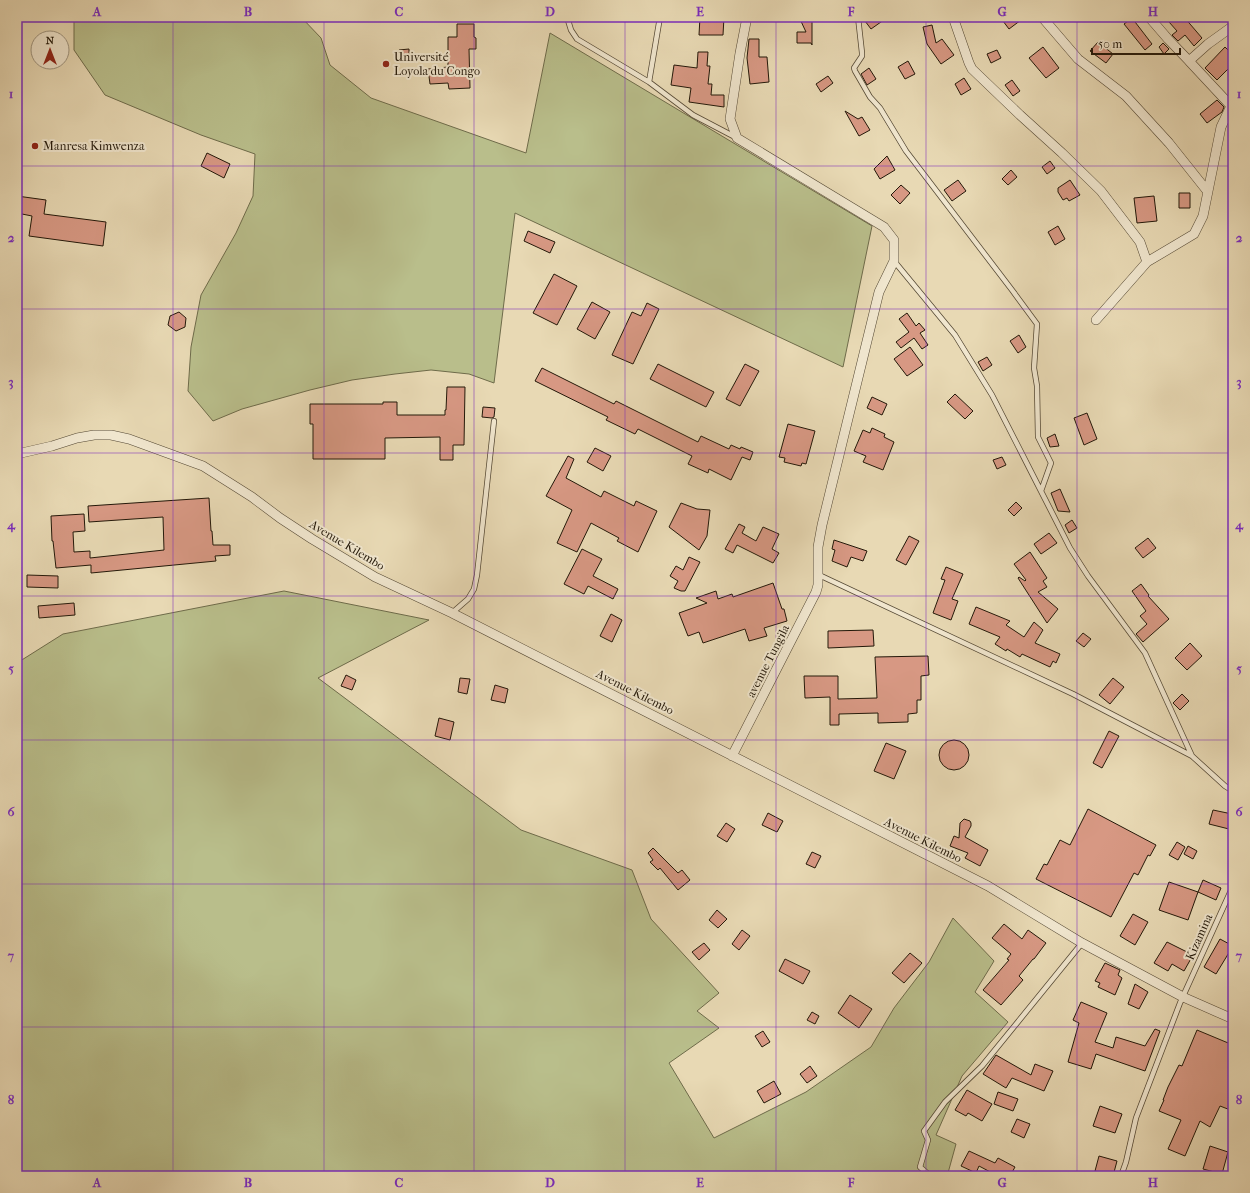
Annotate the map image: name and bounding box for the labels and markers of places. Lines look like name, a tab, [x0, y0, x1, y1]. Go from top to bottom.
place label: Université Loyola du Congo	[394, 50, 480, 78]
marker: Université Loyola du Congo	[381, 59, 391, 69]
place label: Manresa Kimwenza	[43, 139, 145, 153]
marker: Manresa Kimwenza	[30, 141, 40, 151]

